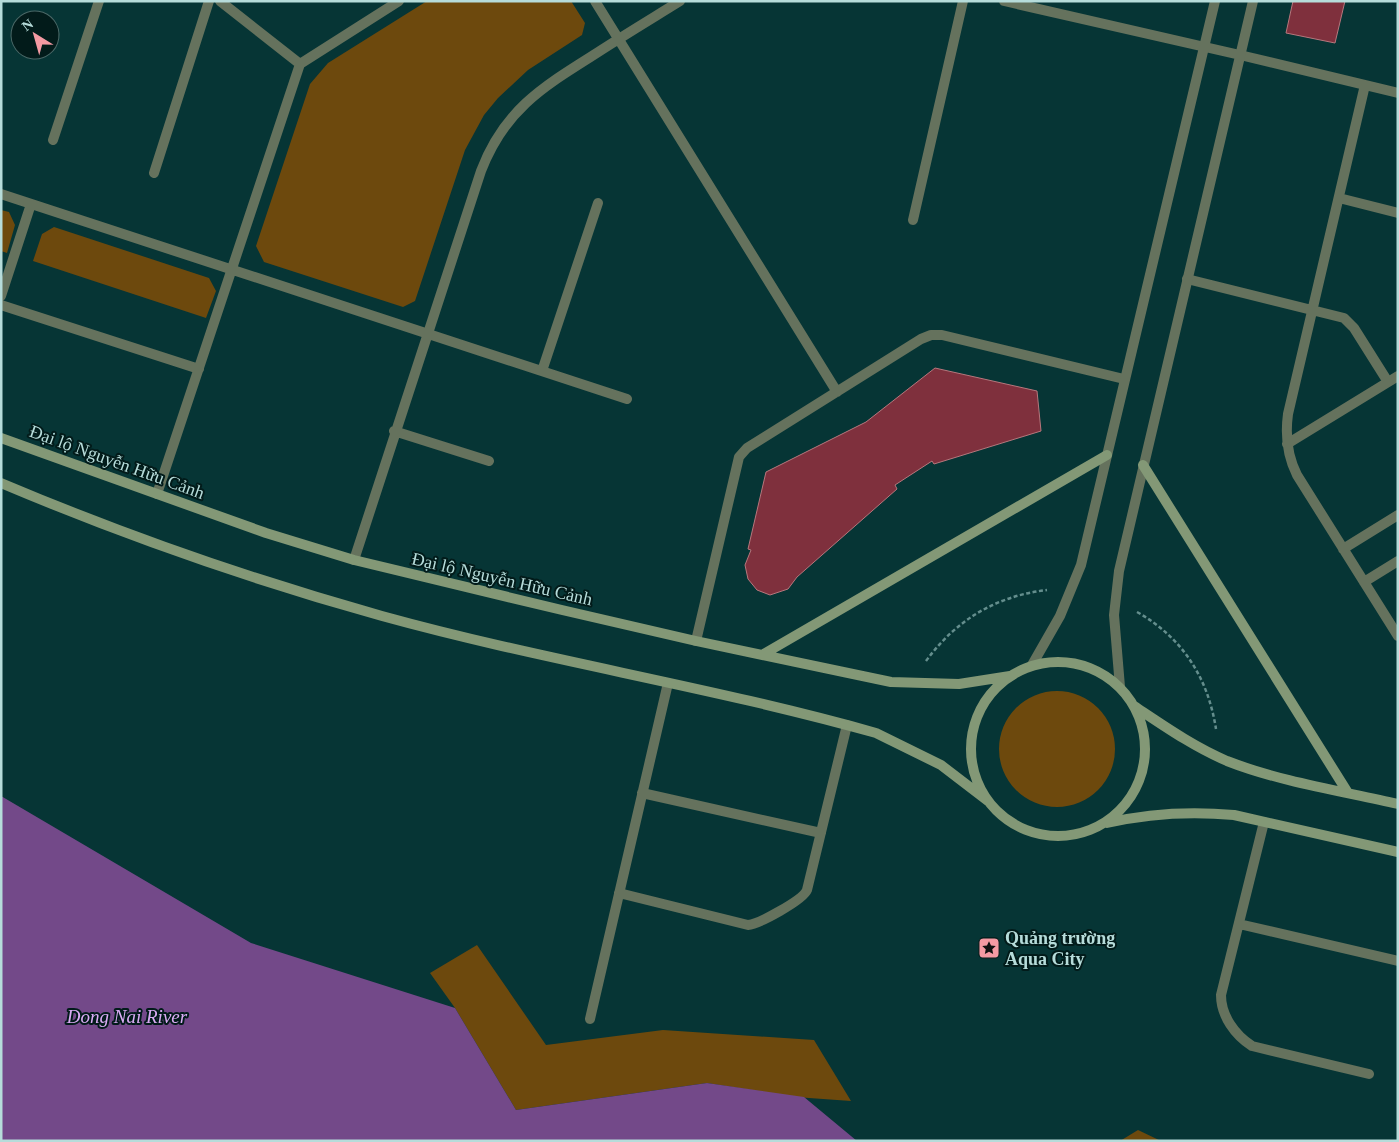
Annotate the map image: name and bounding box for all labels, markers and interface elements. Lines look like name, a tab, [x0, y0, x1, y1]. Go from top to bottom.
north arrow	[10, 10, 60, 60]
text: N	[19, 16, 36, 34]
street label: Đại lộ Nguyễn Hữu Cảnh	[27, 421, 207, 503]
street label: Đại lộ Nguyễn Hữu Cảnh	[410, 548, 594, 610]
place label: Quảng trường Aqua City	[1005, 928, 1115, 969]
place icon: Quảng trường Aqua City	[977, 936, 1001, 960]
water label: Dong Nai River	[66, 1006, 188, 1027]

